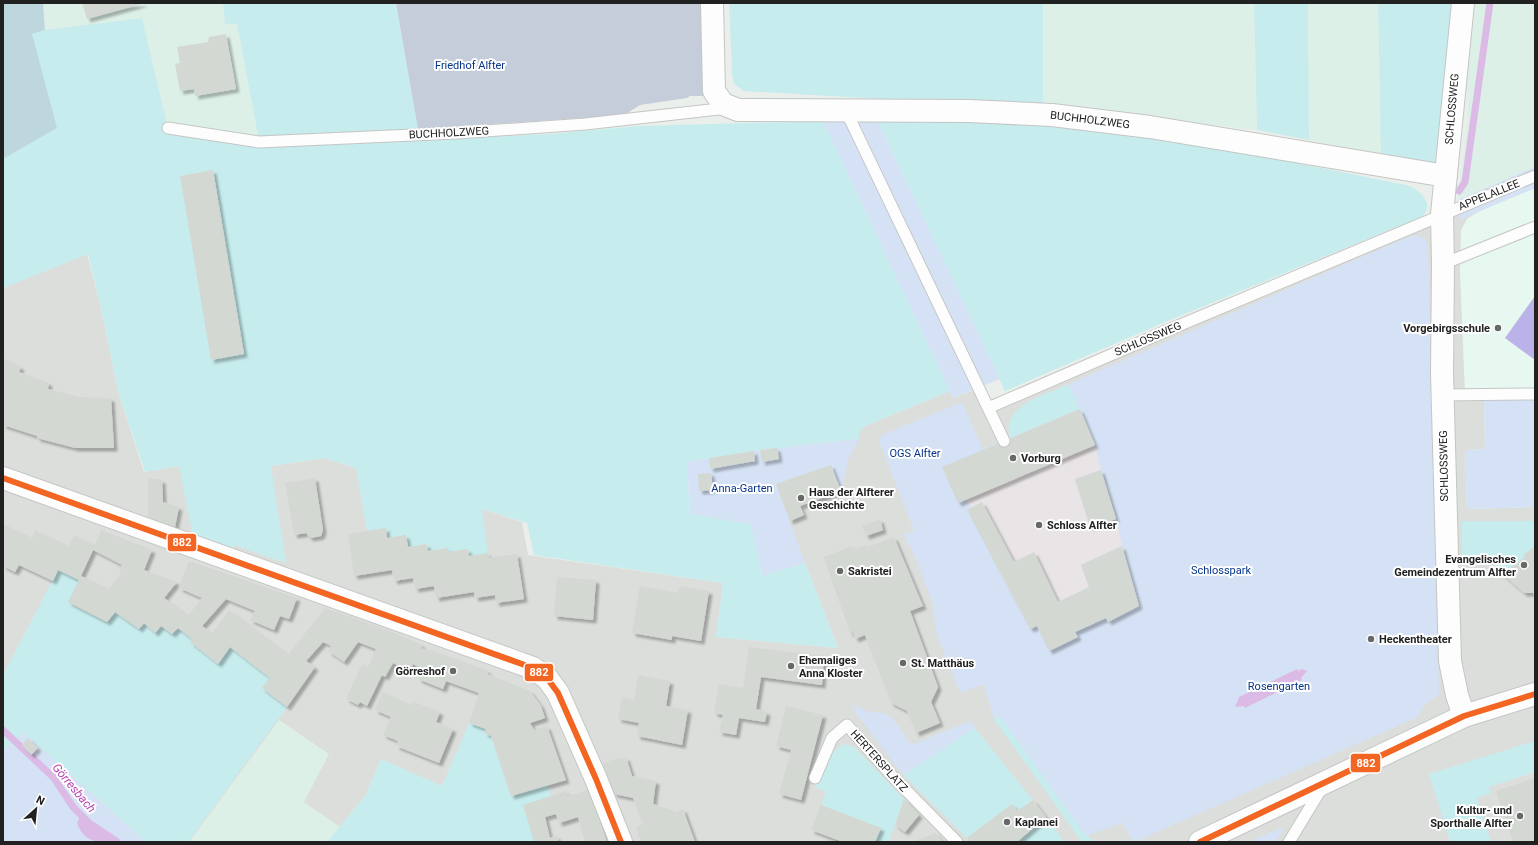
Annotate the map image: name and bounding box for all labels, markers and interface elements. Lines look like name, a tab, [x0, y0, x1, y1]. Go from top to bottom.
park label: Friedhof Alfter	[435, 59, 505, 72]
street label: SCHLOSSWEG	[1442, 73, 1462, 145]
street label: BUCHHOLZWEG	[1049, 109, 1131, 131]
street label: BUCHHOLZWEG	[408, 124, 490, 142]
street label: APPELALLEE	[1456, 177, 1522, 213]
street label: SCHLOSSWEG	[1113, 319, 1183, 359]
place label: Vorgebirgsschule	[1403, 322, 1490, 335]
marker: Vorgebirgsschule	[1493, 323, 1503, 333]
street label: SCHLOSSWEG	[1437, 430, 1451, 502]
park label: OGS Alfter	[889, 447, 941, 460]
place label: Vorburg	[1021, 452, 1061, 465]
marker: Vorburg	[1008, 453, 1018, 463]
park label: Anna-Garten	[711, 482, 773, 495]
place label: Haus der Alfterer Geschichte	[809, 486, 894, 512]
marker: Haus der Alfterer Geschichte	[796, 493, 806, 503]
place label: Schloss Alfter	[1047, 519, 1117, 532]
marker: Schloss Alfter	[1034, 520, 1044, 530]
line badge: 882	[167, 533, 197, 552]
text: 882	[173, 536, 191, 549]
place label: Evangelisches Gemeindezentrum Alfter	[1394, 553, 1516, 579]
marker: Evangelisches Gemeindezentrum Alfter	[1519, 560, 1529, 570]
park label: Schlosspark	[1191, 564, 1251, 577]
place label: Sakristei	[848, 565, 892, 578]
marker: Sakristei	[835, 566, 845, 576]
place label: Heckentheater	[1379, 633, 1452, 646]
marker: Heckentheater	[1366, 634, 1376, 644]
place label: Ehemaliges Anna Kloster	[799, 654, 863, 680]
place label: St. Matthäus	[911, 657, 975, 670]
marker: St. Matthäus	[898, 658, 908, 668]
marker: Ehemaliges Anna Kloster	[786, 661, 796, 671]
line badge: 882	[524, 663, 554, 682]
place label: Görreshof	[395, 665, 445, 678]
marker: Görreshof	[448, 666, 458, 676]
text: 882	[530, 666, 548, 679]
park label: Rosengarten	[1248, 680, 1310, 693]
street label: HERTERSPLATZ	[848, 727, 911, 795]
line badge: 882	[1350, 753, 1381, 773]
text: 882	[1357, 757, 1375, 770]
water label: Görresbach	[49, 761, 99, 815]
north arrow	[16, 789, 56, 829]
text: N	[34, 793, 47, 808]
place label: Kultur- und Sporthalle Alfter	[1430, 804, 1512, 830]
marker: Kultur- und Sporthalle Alfter	[1515, 811, 1525, 821]
place label: Kaplanei	[1015, 816, 1058, 829]
marker: Kaplanei	[1002, 817, 1012, 827]

